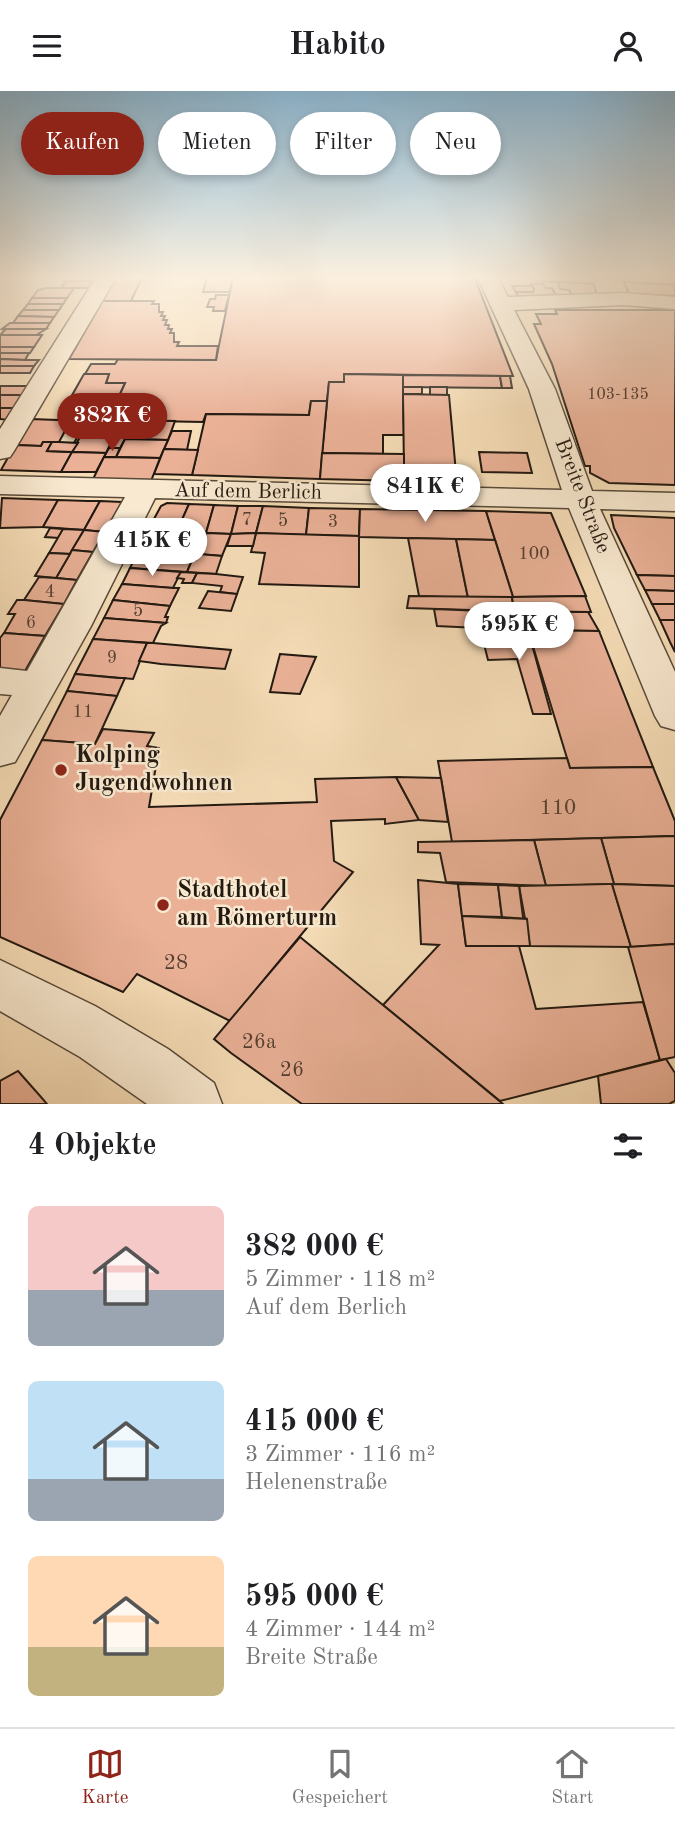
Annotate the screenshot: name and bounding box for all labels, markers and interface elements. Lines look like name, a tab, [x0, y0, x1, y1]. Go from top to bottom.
icon: menu	[28, 27, 66, 65]
icon: person	[609, 27, 647, 65]
text: Habito	[289, 30, 386, 62]
chip: Kaufen	[21, 112, 144, 175]
chip: Mieten	[158, 112, 276, 175]
chip: Filter	[290, 112, 396, 175]
chip: Neu	[410, 112, 501, 175]
house number: 103-135	[587, 387, 649, 403]
pin: 382K €	[55, 393, 169, 453]
text: 382K €	[73, 404, 151, 427]
street label: Breite Straße	[550, 436, 614, 556]
pin: 841K €	[368, 465, 482, 524]
text: 841K €	[386, 475, 464, 498]
street label: Auf dem Berlich	[174, 480, 322, 504]
house number: 7	[242, 511, 252, 529]
house number: 5	[278, 512, 288, 530]
house number: 3	[328, 513, 338, 531]
pin: 415K €	[95, 519, 209, 578]
text: 415K €	[113, 529, 191, 552]
house number: 100	[518, 545, 550, 563]
house number: 4	[45, 583, 55, 601]
house number: 5	[133, 602, 143, 620]
pin: 595K €	[462, 603, 576, 662]
text: 595K €	[480, 613, 558, 636]
house number: 6	[26, 614, 36, 632]
house number: 9	[107, 649, 117, 667]
house number: 11	[73, 703, 93, 721]
place label: Kolping Jugendwohnen	[75, 744, 233, 796]
marker: Kolping Jugendwohnen	[53, 762, 69, 778]
house number: 110	[540, 798, 576, 819]
place label: Stadthotel am Römerturm	[177, 879, 337, 931]
marker: Stadthotel am Römerturm	[155, 897, 171, 913]
house number: 28	[164, 953, 188, 974]
house number: 26a	[242, 1032, 276, 1053]
house number: 26	[280, 1060, 304, 1081]
icon: filters	[609, 1127, 647, 1165]
text: 4 Objekte	[28, 1131, 157, 1161]
text: 382 000 €	[245, 1232, 384, 1262]
icon: home	[84, 1234, 168, 1318]
text: 5 Zimmer · 118 m²	[245, 1268, 435, 1291]
text: Auf dem Berlich	[245, 1296, 407, 1319]
text: 415 000 €	[245, 1407, 384, 1437]
icon: home	[84, 1409, 168, 1493]
text: 3 Zimmer · 116 m²	[245, 1443, 435, 1466]
text: Helenenstraße	[245, 1471, 387, 1494]
text: 595 000 €	[245, 1582, 384, 1612]
icon: home	[84, 1584, 168, 1668]
text: 4 Zimmer · 144 m²	[245, 1618, 435, 1641]
text: Breite Straße	[245, 1646, 378, 1669]
tab: Karte	[82, 1745, 129, 1810]
tab: Gespeichert	[292, 1745, 388, 1810]
tab: Start	[551, 1745, 593, 1810]

